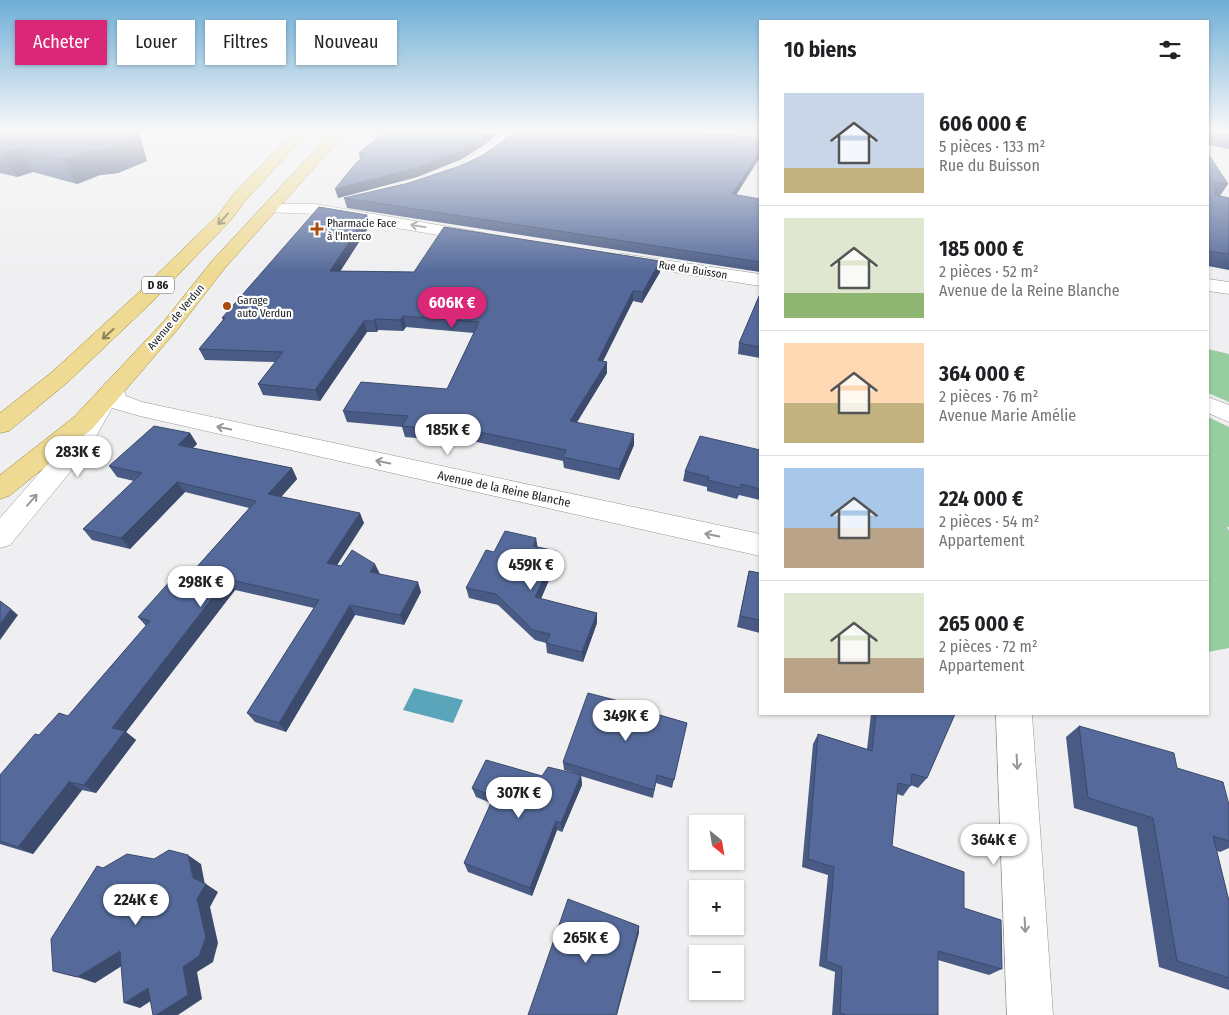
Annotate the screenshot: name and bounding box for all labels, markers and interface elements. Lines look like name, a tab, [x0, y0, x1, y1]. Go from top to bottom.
chip: Acheter	[15, 20, 107, 65]
chip: Louer	[117, 20, 195, 65]
chip: Filtres	[205, 20, 286, 65]
chip: Nouveau	[296, 20, 397, 65]
icon: filters	[1156, 36, 1184, 64]
text: 10 biens	[784, 37, 856, 63]
text: 606 000 €	[939, 111, 1027, 137]
icon: home	[824, 113, 884, 173]
text: 5 pièces · 133 m²	[939, 137, 1045, 156]
text: Rue du Buisson	[939, 156, 1040, 175]
one-way arrow	[217, 212, 228, 225]
place label: Pharmacie Face à l'Interco	[327, 217, 396, 243]
one-way arrow	[410, 221, 426, 231]
marker: Pharmacie Face à l'Interco	[311, 223, 323, 235]
text: 185 000 €	[939, 236, 1024, 262]
icon: home	[824, 238, 884, 298]
street label: Rue du Buisson	[658, 258, 728, 282]
text: 2 pièces · 52 m²	[939, 262, 1038, 281]
road number: D 86	[142, 276, 174, 294]
text: Avenue de la Reine Blanche	[939, 281, 1120, 300]
street label: Avenue de Verdun	[145, 282, 207, 352]
pin: 606K €	[411, 286, 493, 329]
text: 606K €	[429, 293, 475, 312]
place label: Garage auto Verdun	[237, 294, 292, 320]
marker: Garage auto Verdun	[221, 300, 233, 312]
one-way arrow	[101, 328, 114, 340]
text: 364 000 €	[939, 361, 1025, 387]
icon: home	[824, 363, 884, 423]
text: 2 pièces · 76 m²	[939, 387, 1038, 406]
text: Avenue Marie Amélie	[939, 406, 1076, 425]
pin: 185K €	[407, 414, 489, 456]
text: 185K €	[426, 420, 470, 439]
one-way arrow	[217, 422, 233, 432]
pin: 283K €	[37, 436, 119, 478]
text: 283K €	[56, 442, 100, 461]
one-way arrow	[375, 457, 391, 467]
street label: Avenue de la Reine Blanche	[436, 468, 572, 510]
text: 224 000 €	[939, 486, 1023, 512]
icon: home	[824, 488, 884, 548]
one-way arrow	[26, 494, 37, 507]
text: 2 pièces · 54 m²	[939, 512, 1039, 531]
one-way arrow	[705, 530, 721, 539]
text: Appartement	[939, 531, 1025, 550]
pin: 459K €	[490, 548, 572, 591]
text: 459K €	[508, 555, 554, 574]
pin: 298K €	[160, 566, 242, 608]
text: 298K €	[178, 572, 224, 591]
text: 265 000 €	[939, 611, 1024, 637]
icon: home	[824, 613, 884, 673]
text: 2 pièces · 72 m²	[939, 637, 1038, 656]
text: Appartement	[939, 656, 1025, 675]
pin: 349K €	[585, 700, 667, 742]
text: 349K €	[604, 706, 648, 725]
one-way arrow	[1012, 754, 1021, 770]
pin: 307K €	[478, 776, 560, 819]
text: 307K €	[497, 783, 541, 802]
north arrow	[689, 815, 744, 870]
map controls	[689, 815, 744, 1000]
pin: 364K €	[953, 824, 1035, 866]
text: 364K €	[971, 830, 1017, 849]
button: +	[689, 880, 744, 935]
pin: 224K €	[95, 884, 177, 926]
text: 224K €	[114, 890, 158, 909]
one-way arrow	[1021, 916, 1030, 932]
pin: 265K €	[545, 922, 627, 964]
text: 265K €	[564, 928, 608, 947]
button: −	[689, 945, 744, 1000]

